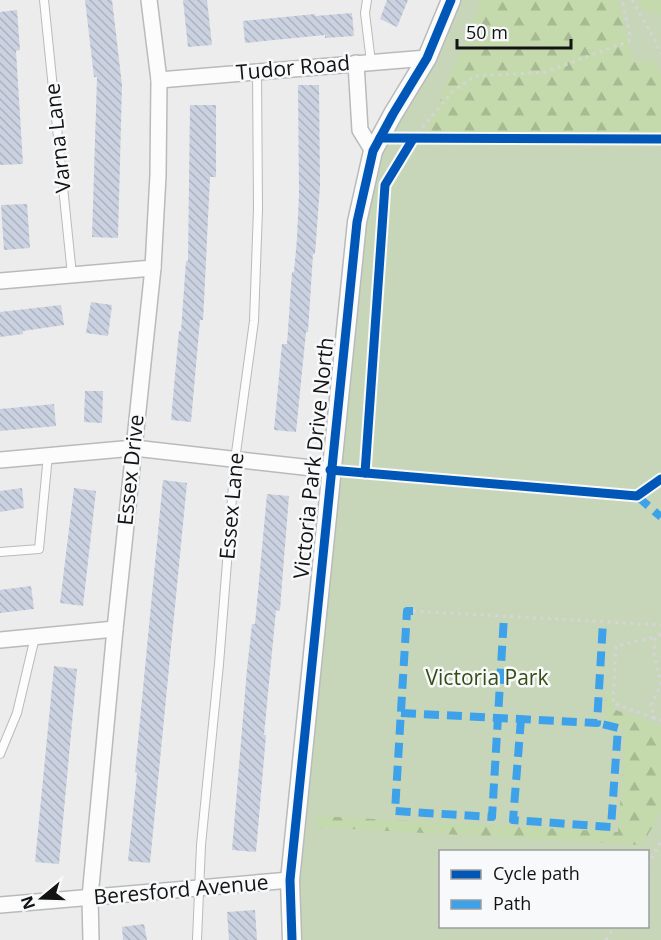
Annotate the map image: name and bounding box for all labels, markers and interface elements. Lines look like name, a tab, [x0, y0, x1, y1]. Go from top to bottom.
scale bar	[457, 12, 571, 50]
text: 50 m	[466, 20, 508, 44]
street label: Tudor Road	[235, 48, 351, 86]
street label: Varna Lane	[37, 82, 77, 194]
street label: Victoria Park Drive North	[286, 336, 340, 580]
street label: Essex Drive	[110, 413, 150, 527]
street label: Essex Lane	[212, 451, 250, 561]
park label: Victoria Park	[426, 663, 548, 691]
legend	[439, 850, 649, 928]
text: Cycle path	[493, 861, 580, 885]
street label: Beresford Avenue	[92, 867, 270, 911]
north arrow	[12, 868, 72, 928]
text: Path	[493, 891, 531, 915]
text: N	[15, 893, 40, 913]

